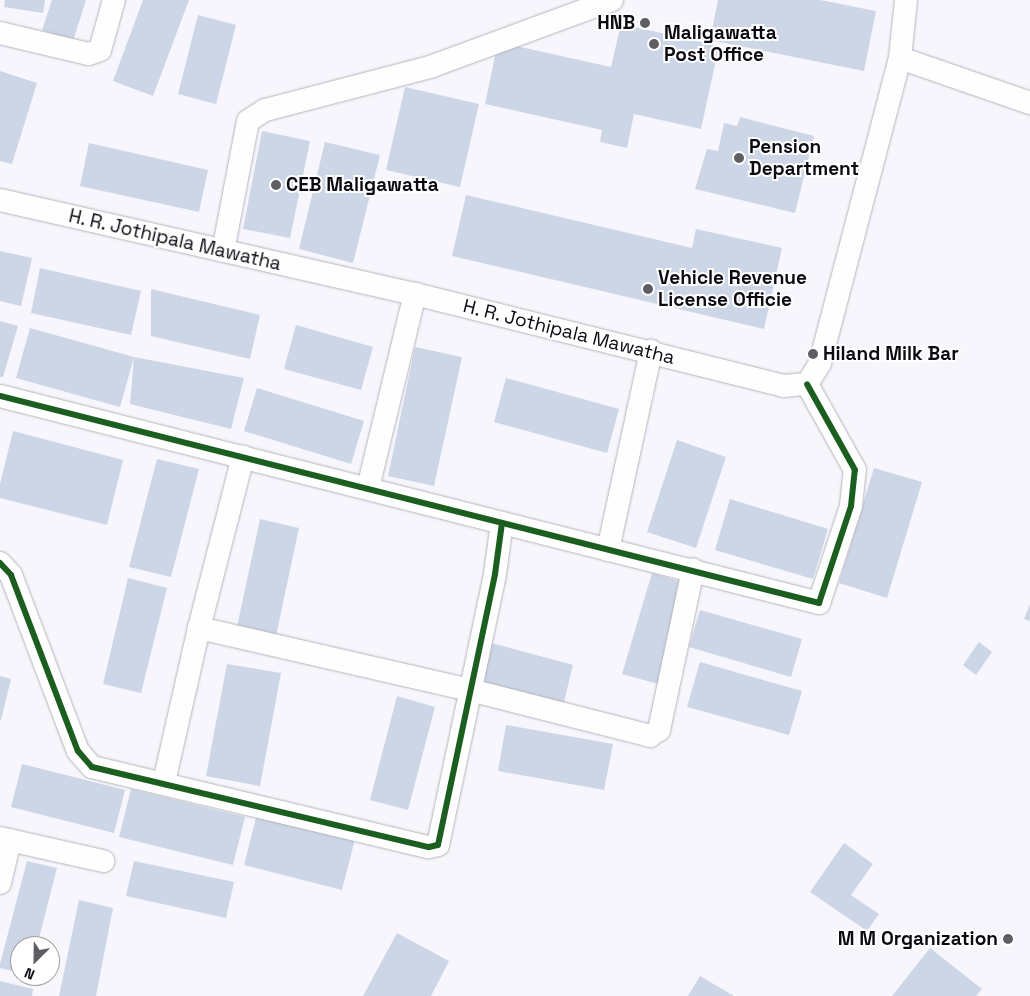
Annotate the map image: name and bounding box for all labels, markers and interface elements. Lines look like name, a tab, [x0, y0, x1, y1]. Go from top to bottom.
place label: HNB	[597, 12, 635, 34]
marker: HNB	[639, 17, 651, 29]
place label: Maligawatta Post Office	[664, 22, 777, 66]
marker: Maligawatta Post Office	[648, 38, 660, 50]
place label: Pension Department	[749, 136, 859, 180]
marker: Pension Department	[733, 152, 745, 164]
place label: CEB Maligawatta	[286, 174, 439, 196]
marker: CEB Maligawatta	[270, 179, 282, 191]
street label: H. R. Jothipala Mawatha	[66, 204, 284, 276]
place label: Vehicle Revenue License Officie	[658, 267, 807, 311]
marker: Vehicle Revenue License Officie	[642, 283, 654, 295]
street label: H. R. Jothipala Mawatha	[460, 295, 678, 369]
place label: Hiland Milk Bar	[823, 343, 959, 365]
marker: Hiland Milk Bar	[807, 348, 819, 360]
place label: M M Organization	[838, 928, 998, 950]
marker: M M Organization	[1002, 933, 1014, 945]
north arrow	[10, 936, 60, 986]
text: N	[22, 964, 37, 984]

